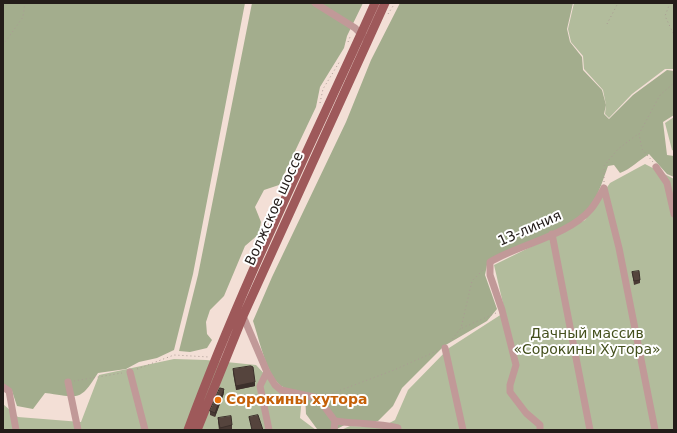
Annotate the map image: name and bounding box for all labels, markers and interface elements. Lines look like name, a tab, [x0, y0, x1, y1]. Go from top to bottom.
street label: Волжское шоссе	[242, 149, 308, 269]
street label: 13-линия	[496, 208, 564, 250]
park label: Дачный массив «Сорокины Хутора»	[513, 326, 661, 358]
place label: Сорокины хутора	[226, 392, 367, 408]
marker: Сорокины хутора	[213, 395, 223, 405]

